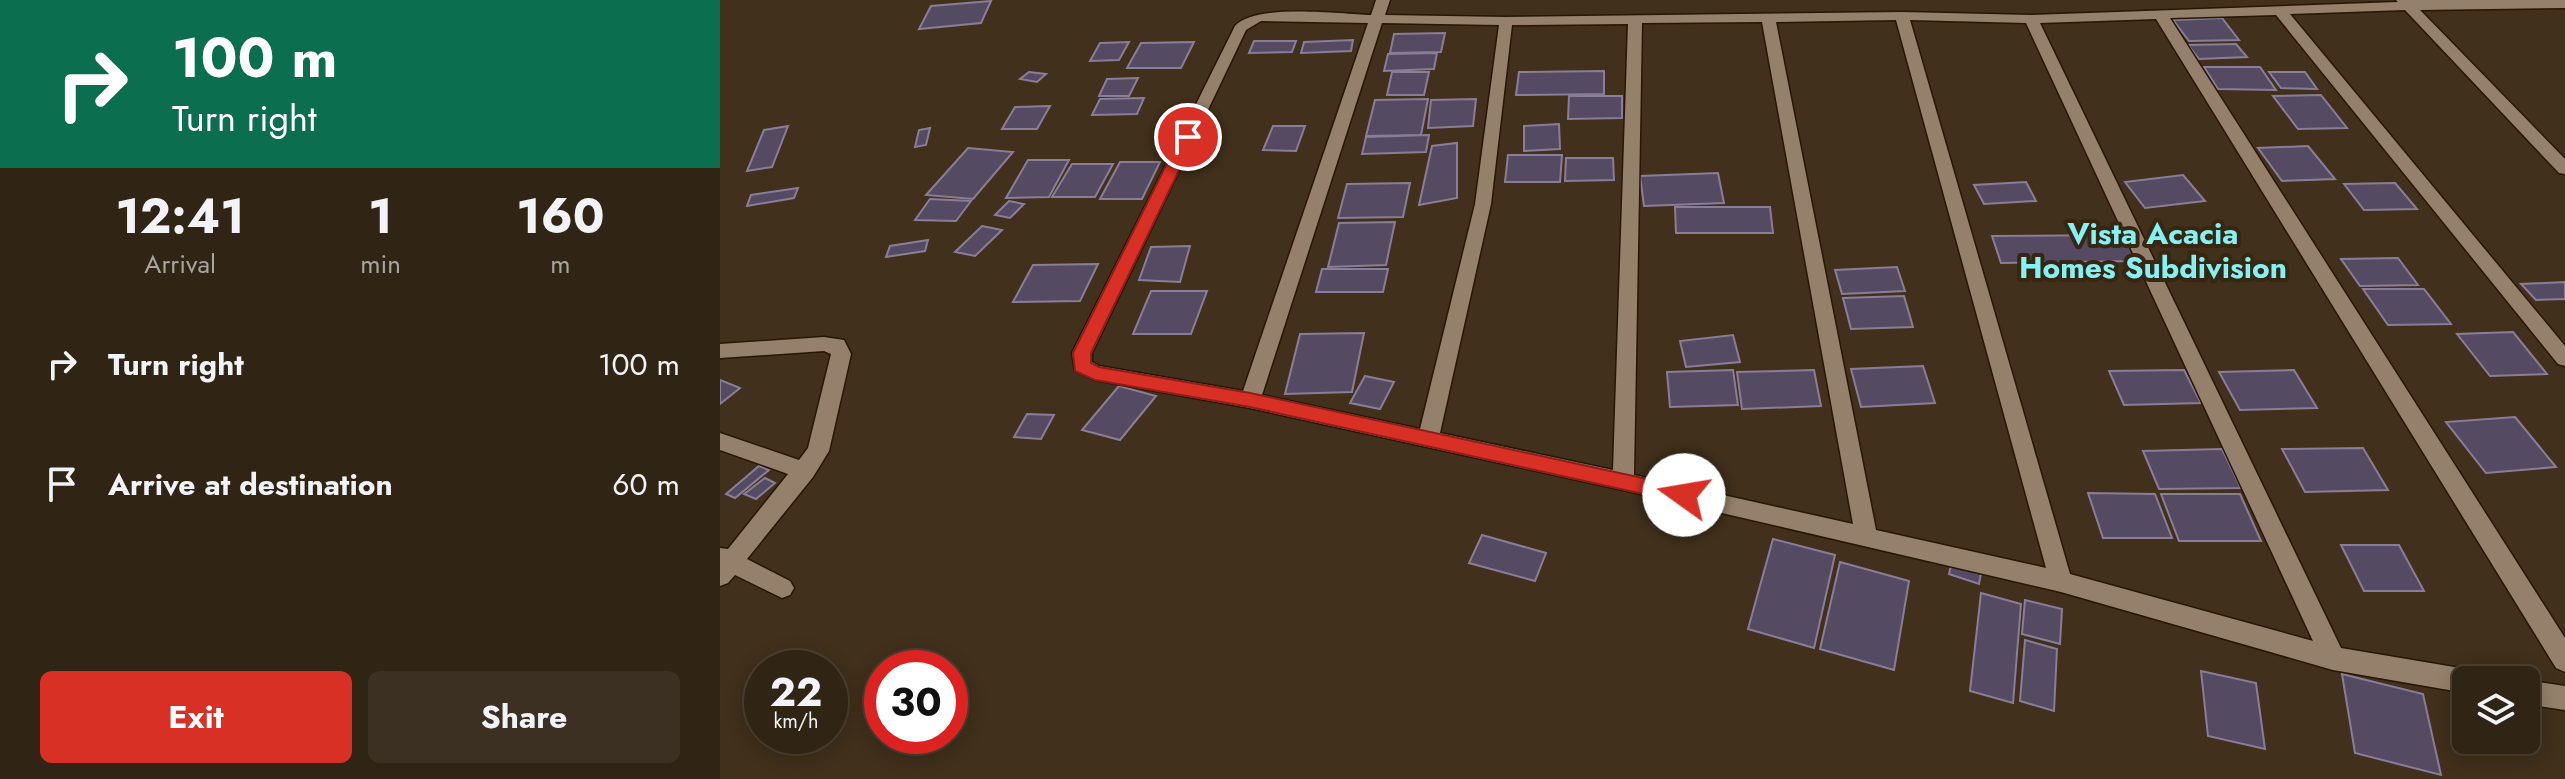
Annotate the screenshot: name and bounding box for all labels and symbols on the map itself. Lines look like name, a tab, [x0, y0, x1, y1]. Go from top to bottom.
pin	[1154, 103, 1222, 171]
district label: Vista Acacia Homes Subdivision	[2019, 212, 2287, 289]
position arrow	[1642, 453, 1726, 537]
speed limit sign: 30	[864, 650, 968, 754]

